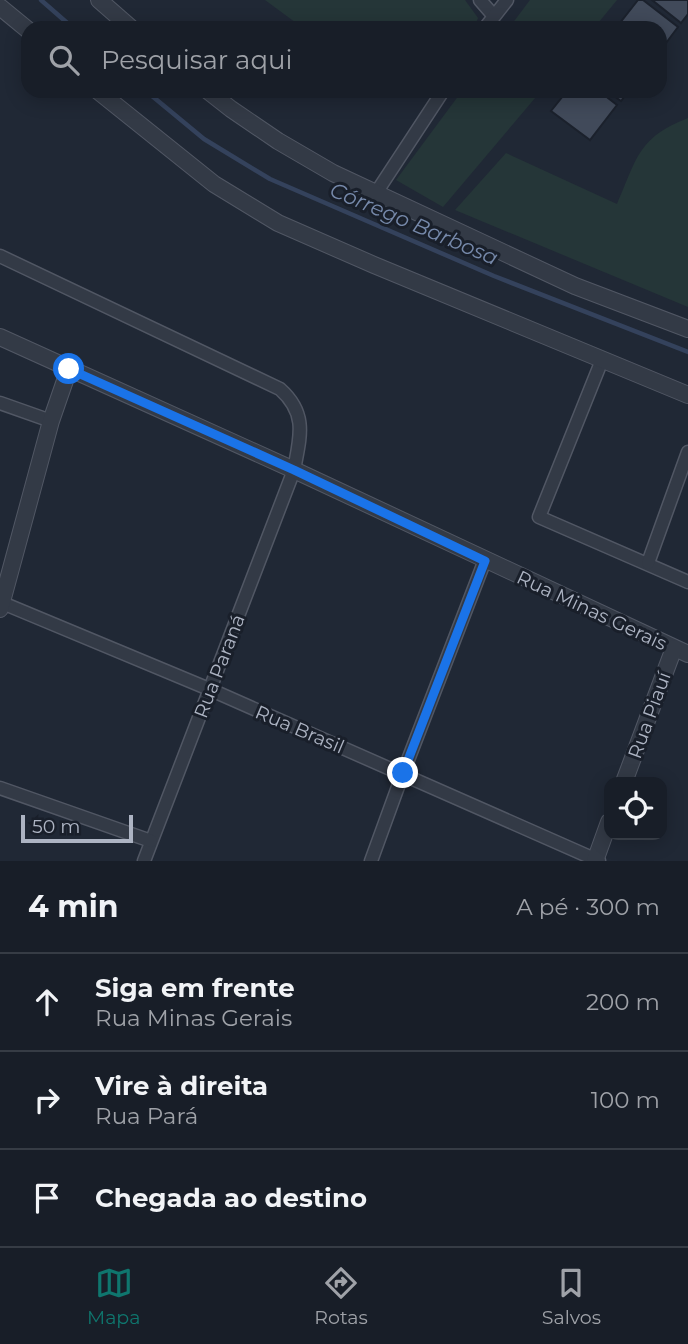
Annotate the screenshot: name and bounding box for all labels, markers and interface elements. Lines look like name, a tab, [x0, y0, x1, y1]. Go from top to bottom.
search box	[21, 21, 667, 98]
icon: search	[45, 41, 83, 79]
text: Pesquisar aqui	[101, 44, 293, 76]
water label: Córrego Barbosa	[326, 177, 502, 270]
route start	[53, 353, 84, 384]
street label: Rua Minas Gerais	[513, 566, 670, 655]
street label: Rua Paraná	[189, 611, 250, 721]
street label: Rua Piauí	[623, 668, 676, 762]
street label: Rua Brasil	[252, 700, 348, 759]
route end	[387, 757, 418, 788]
map controls	[604, 777, 667, 840]
button: locate	[604, 777, 667, 840]
scale bar	[21, 812, 133, 844]
text: 50 m	[32, 815, 80, 838]
text: 4 min	[28, 888, 118, 925]
text: A pé · 300 m	[516, 893, 660, 921]
text: Siga em frente	[95, 972, 295, 1004]
icon: ahead	[28, 983, 66, 1021]
text: 200 m	[586, 988, 660, 1016]
text: Rua Minas Gerais	[95, 1004, 292, 1032]
text: Vire à direita	[95, 1070, 268, 1102]
icon: right	[28, 1081, 66, 1119]
text: 100 m	[591, 1086, 660, 1114]
text: Rua Pará	[95, 1102, 198, 1130]
icon: arrive	[28, 1179, 66, 1217]
text: Chegada ao destino	[95, 1182, 367, 1214]
tab: Mapa	[87, 1264, 140, 1329]
tab: Rotas	[314, 1264, 368, 1329]
tab: Salvos	[542, 1264, 601, 1329]

